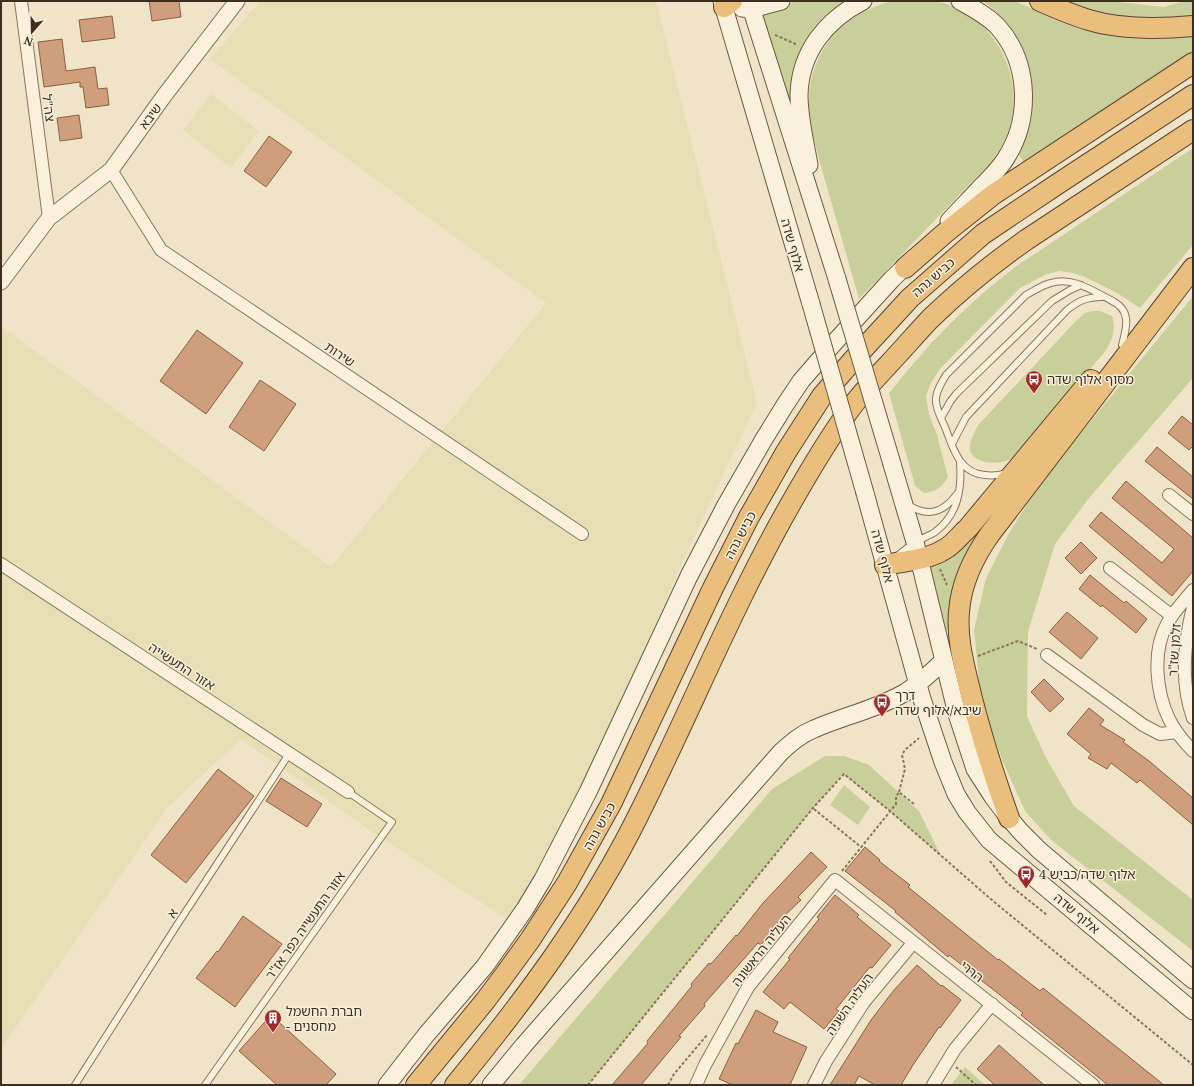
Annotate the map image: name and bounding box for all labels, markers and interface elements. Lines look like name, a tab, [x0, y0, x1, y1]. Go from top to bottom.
north arrow	[12, 12, 52, 52]
text: N	[21, 33, 35, 50]
street label: צה"ל	[38, 93, 60, 123]
street label: שיבא	[134, 99, 166, 133]
street label: אלוף שדה	[777, 216, 809, 274]
street label: כביש גהה	[907, 253, 959, 301]
street label: שירות	[321, 337, 359, 371]
bus stop icon: מסוף אלוף שדה	[1024, 369, 1044, 394]
place label: מסוף אלוף שדה	[1047, 370, 1134, 388]
street label: כביש גהה	[720, 508, 760, 562]
street label: אלוף שדה	[867, 527, 899, 585]
street label: זלמן שז"ר	[1163, 623, 1185, 677]
street label: אזור התעשייה	[145, 638, 219, 694]
place label: דרך שיבא/אלוף שדה	[895, 686, 982, 719]
bus stop icon: דרך שיבא/אלוף שדה	[872, 692, 892, 717]
street label: כביש גהה	[579, 799, 620, 853]
bus stop icon: אלוף שדה/כביש 4	[1016, 864, 1036, 889]
place label: אלוף שדה/כביש 4	[1039, 865, 1136, 883]
street label: אזור התעשייה כפר אז"ר	[261, 867, 349, 983]
street label: אלוף שדה	[1050, 889, 1104, 937]
street label: א	[162, 905, 182, 921]
street label: העליה הראשונה	[727, 910, 795, 990]
street label: הררי	[956, 956, 988, 986]
street label: העליה השניה	[821, 969, 877, 1039]
place label: חברת החשמל - מחסנים	[286, 1002, 362, 1035]
building icon: חברת החשמל - מחסנים	[263, 1008, 283, 1033]

